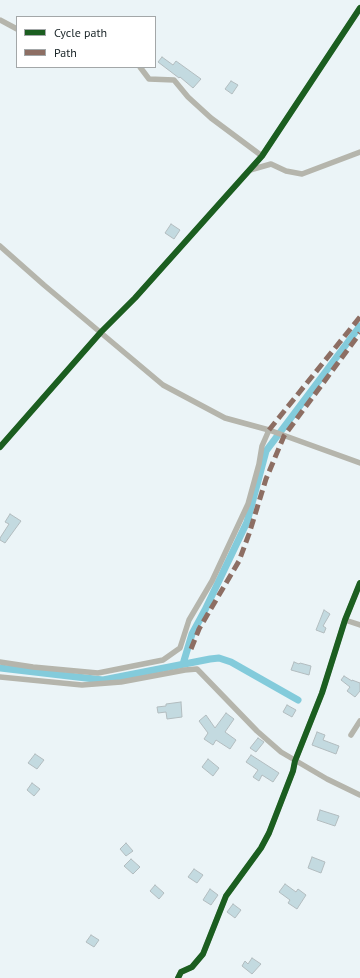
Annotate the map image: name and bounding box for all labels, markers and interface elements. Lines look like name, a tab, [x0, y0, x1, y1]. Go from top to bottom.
legend	[16, 16, 156, 68]
text: Cycle path	[54, 25, 107, 40]
text: Path	[54, 45, 77, 60]

